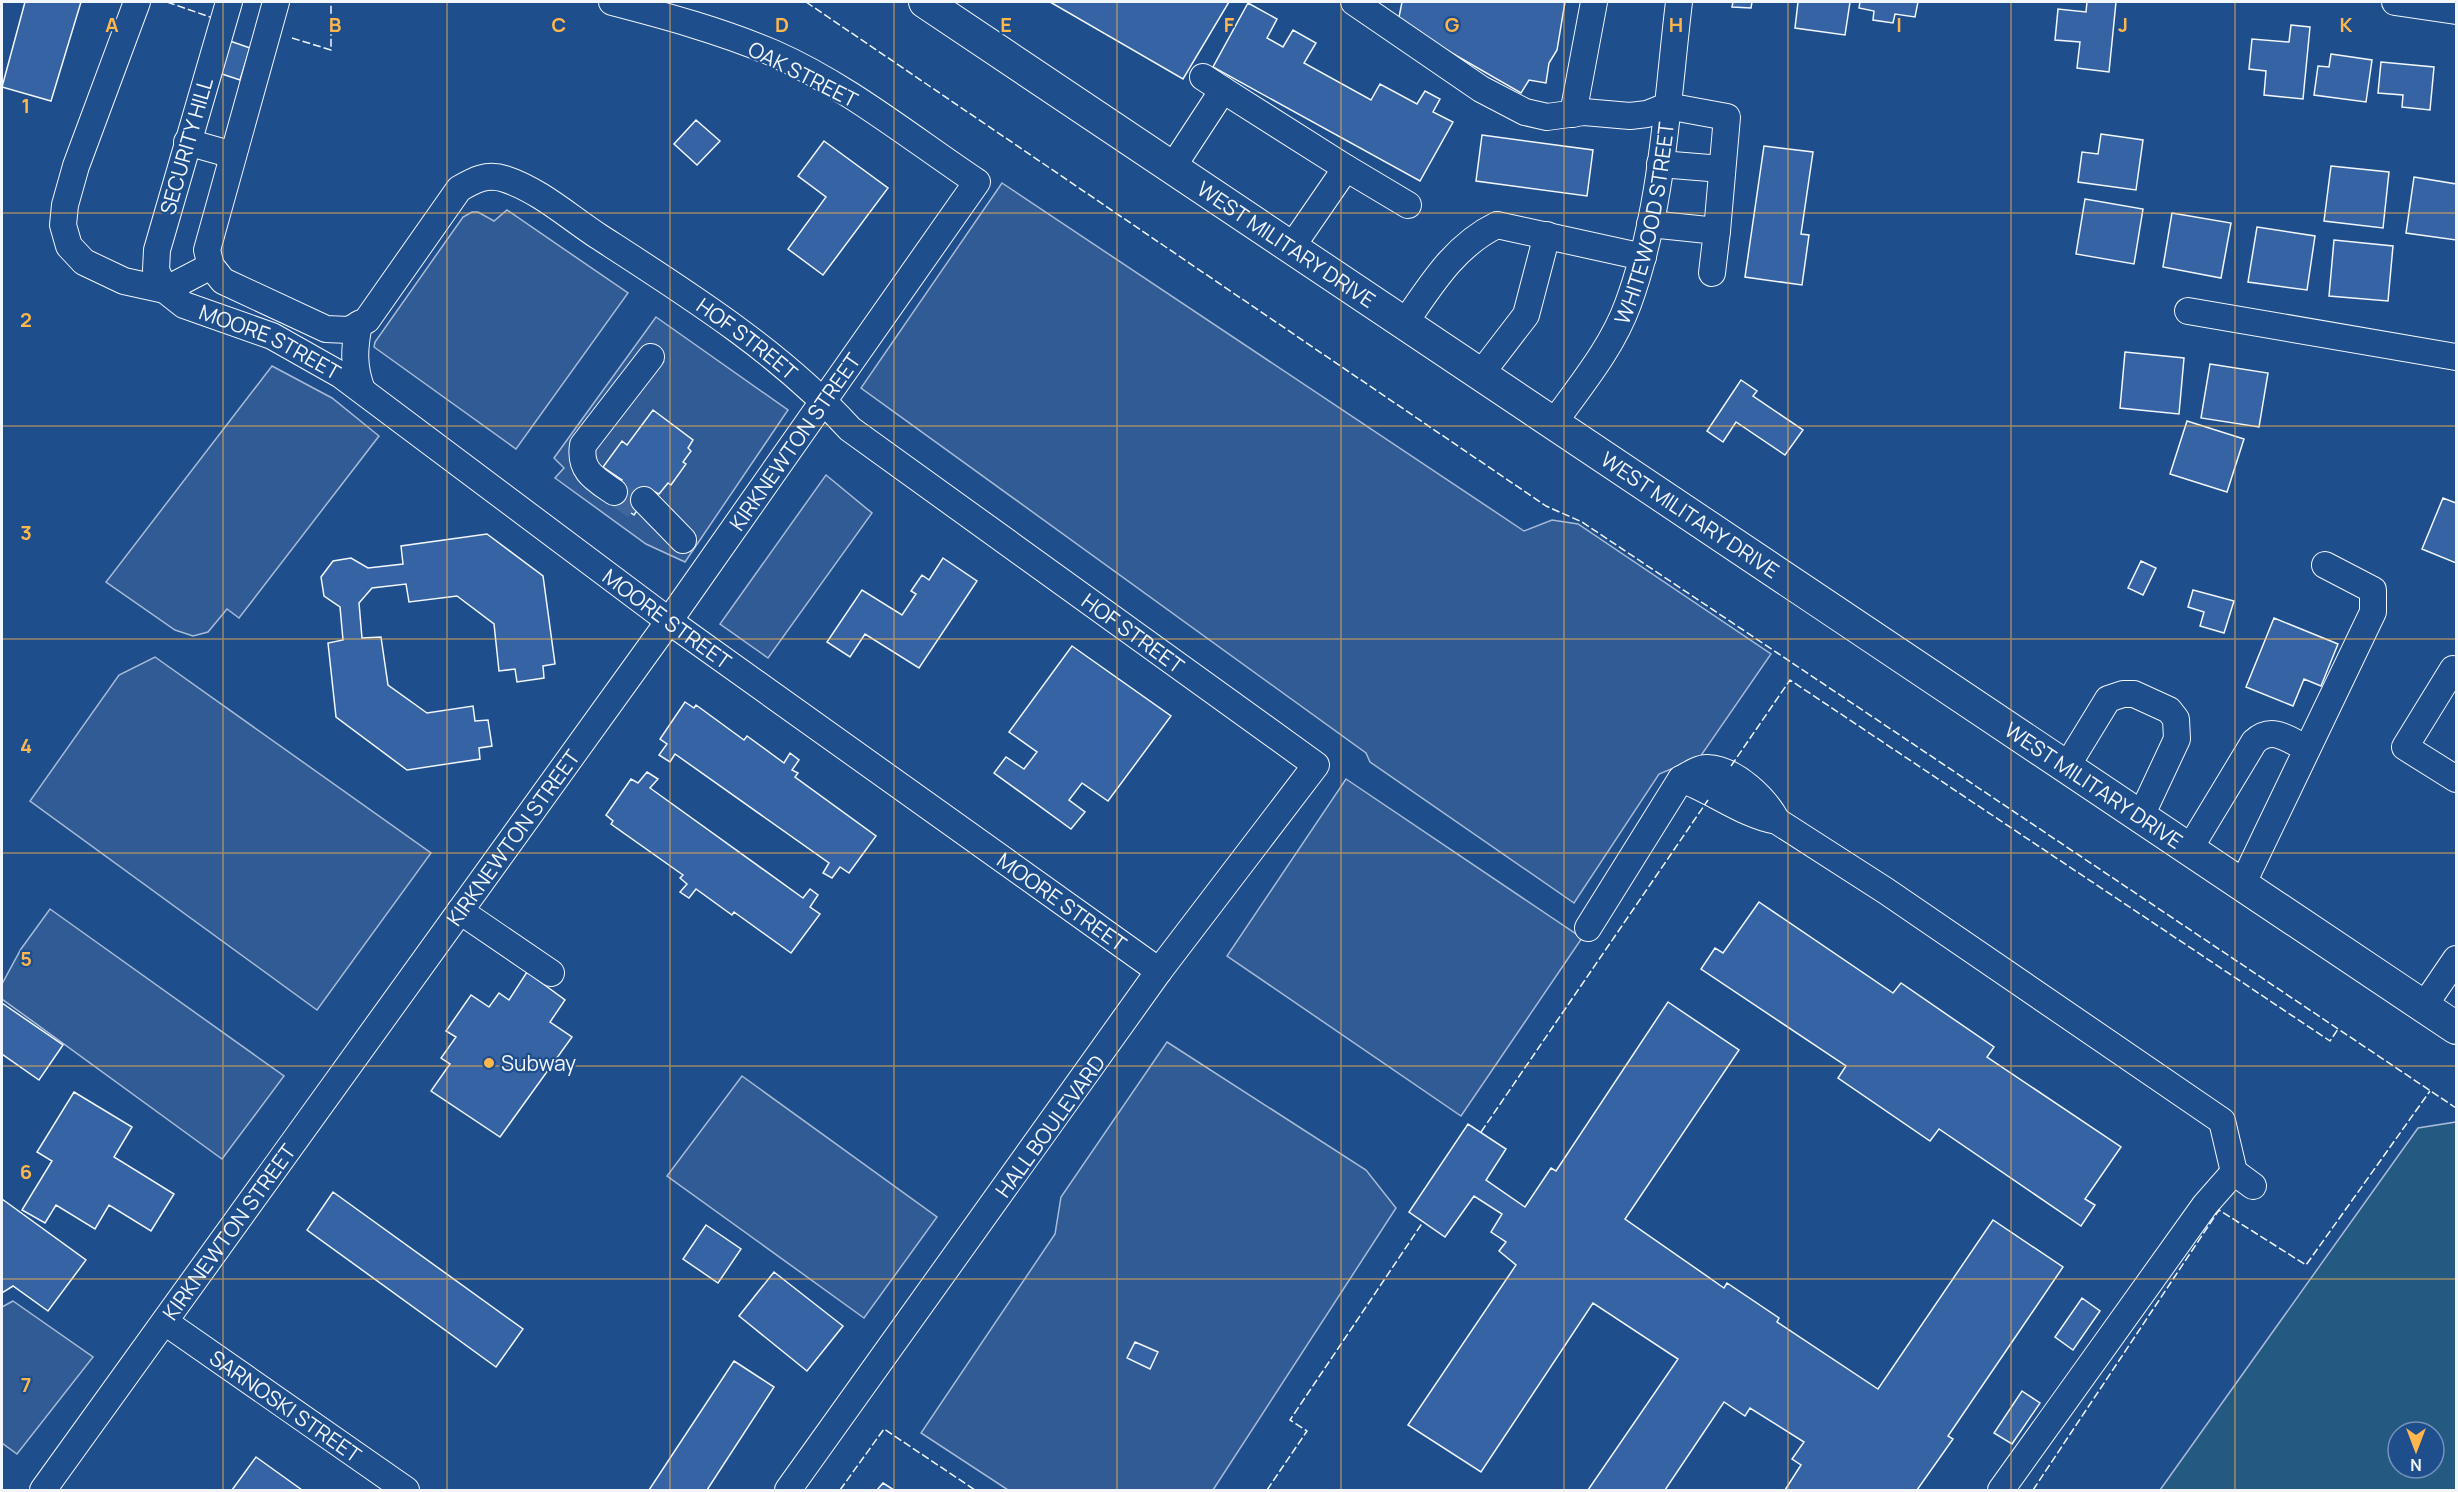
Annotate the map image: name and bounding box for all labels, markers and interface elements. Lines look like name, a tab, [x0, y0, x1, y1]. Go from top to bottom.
text: A	[105, 11, 119, 38]
text: B	[329, 11, 342, 38]
text: C	[552, 11, 566, 38]
text: D	[775, 11, 789, 38]
text: E	[1000, 11, 1012, 38]
text: F	[1224, 11, 1235, 38]
text: G	[1445, 11, 1460, 38]
text: H	[1669, 11, 1683, 38]
text: I	[1896, 11, 1902, 38]
text: J	[2118, 11, 2128, 38]
text: K	[2340, 11, 2353, 38]
street label: OAK STREET	[743, 34, 863, 114]
street label: SECURITY HILL	[153, 74, 219, 218]
text: 1	[22, 92, 30, 119]
street label: WHITEWOOD STREET	[1607, 120, 1680, 328]
street label: WEST MILITARY DRIVE	[1192, 174, 1381, 314]
street label: HOF STREET	[691, 291, 804, 386]
street label: MOORE STREET	[196, 298, 346, 386]
text: 2	[20, 306, 32, 333]
street label: KIRKNEWTON STREET	[723, 347, 867, 536]
street label: WEST MILITARY DRIVE	[1596, 445, 1785, 584]
text: 3	[20, 519, 32, 546]
street label: MOORE STREET	[597, 562, 737, 675]
street label: HOF STREET	[1076, 587, 1190, 680]
street label: WEST MILITARY DRIVE	[1999, 716, 2188, 855]
text: 4	[20, 732, 32, 759]
street label: KIRKNEWTON STREET	[440, 744, 586, 931]
street label: MOORE STREET	[992, 846, 1133, 958]
text: 5	[20, 945, 32, 972]
place label: Subway	[501, 1049, 576, 1077]
street label: HALL BOULEVARD	[989, 1049, 1111, 1203]
marker: Subway	[482, 1056, 496, 1070]
street label: KIRKNEWTON STREET	[156, 1138, 302, 1326]
text: 6	[20, 1158, 32, 1185]
street label: SARNOSKI STREET	[204, 1343, 367, 1469]
text: 7	[21, 1371, 31, 1398]
north arrow	[2386, 1420, 2446, 1480]
text: N	[2410, 1454, 2422, 1476]

